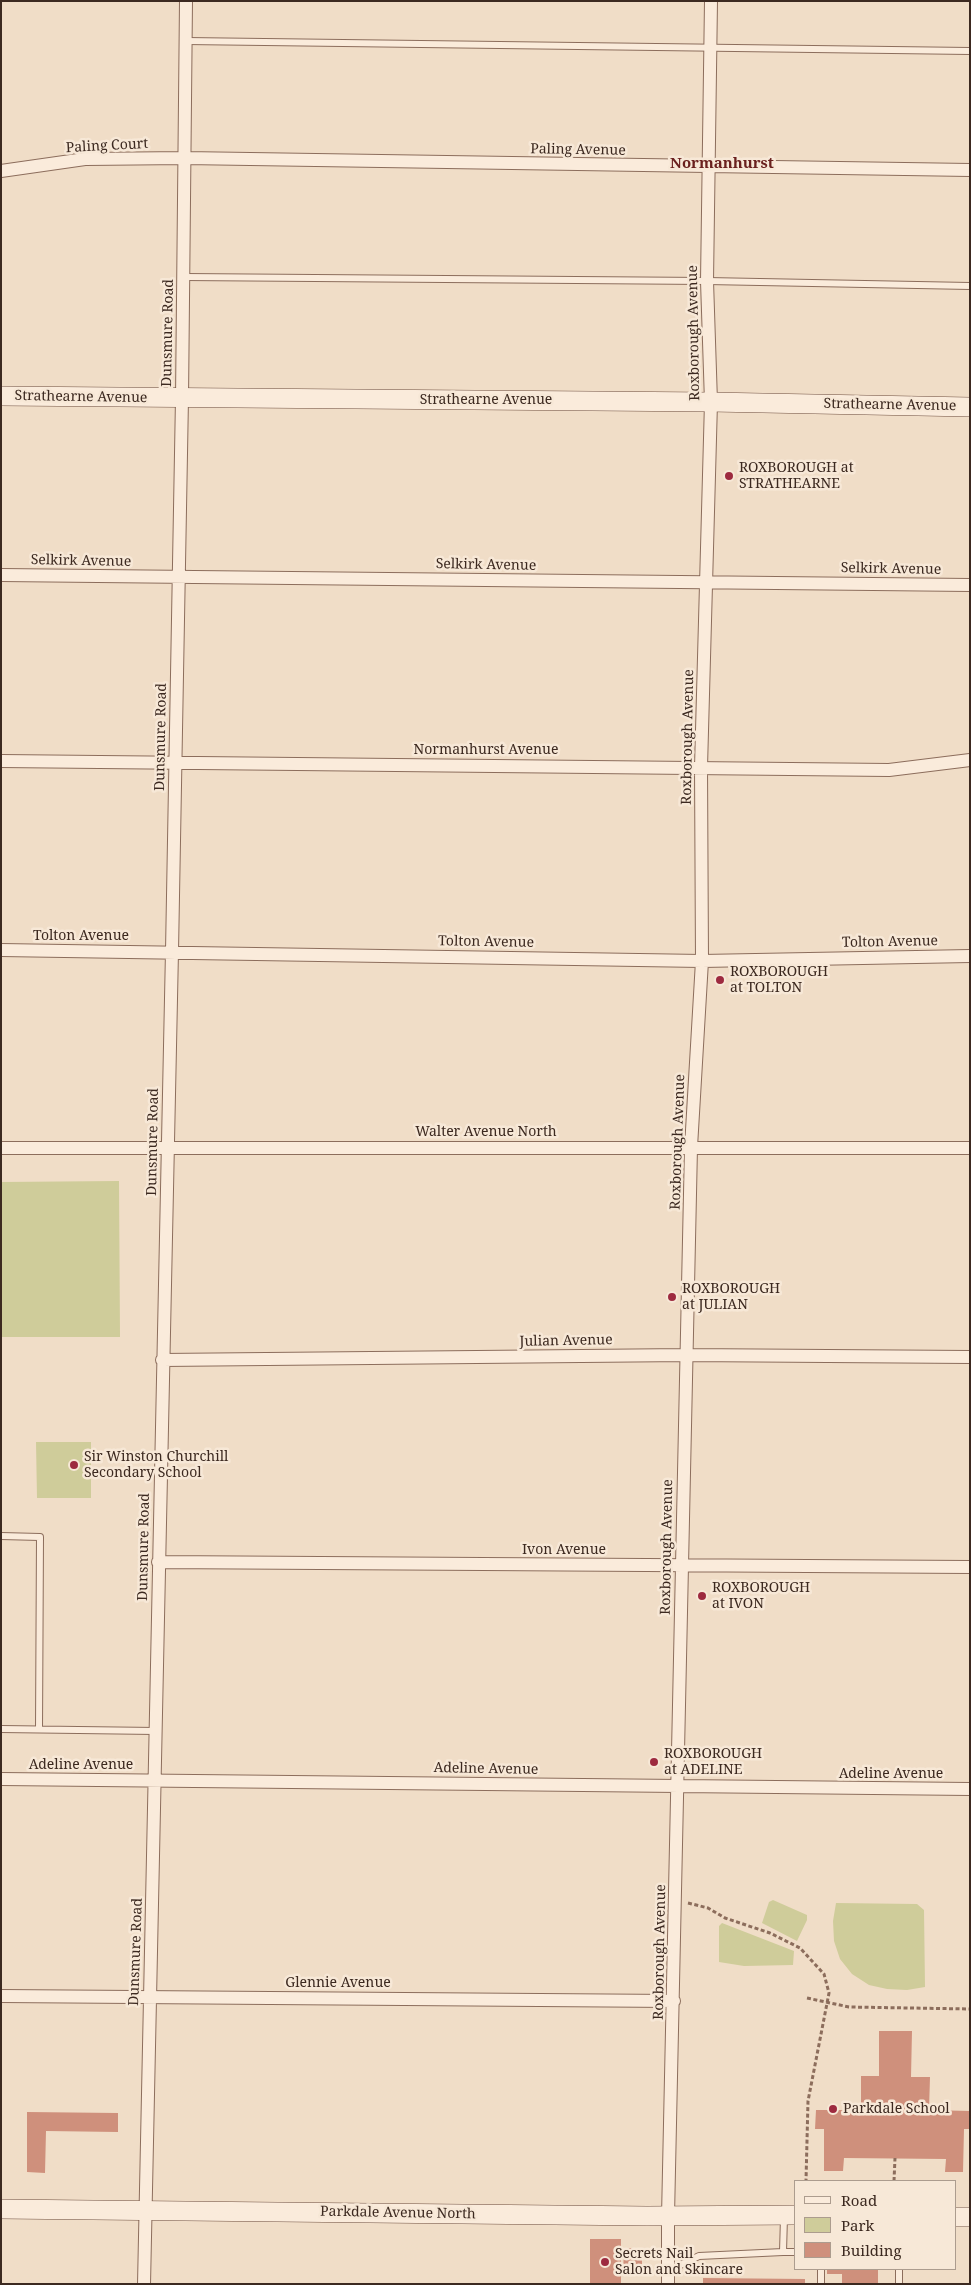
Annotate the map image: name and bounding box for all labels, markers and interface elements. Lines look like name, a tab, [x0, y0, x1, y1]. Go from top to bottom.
street label: Paling Court	[65, 135, 149, 157]
street label: Paling Avenue	[530, 141, 626, 159]
district label: Normanhurst	[670, 155, 774, 173]
street label: Roxborough Avenue	[684, 265, 704, 401]
street label: Dunsmure Road	[159, 279, 177, 387]
street label: Strathearne Avenue	[15, 387, 147, 407]
street label: Strathearne Avenue	[420, 392, 552, 408]
street label: Strathearne Avenue	[824, 395, 956, 415]
place label: ROXBOROUGH at STRATHEARNE	[739, 460, 854, 492]
marker: ROXBOROUGH at STRATHEARNE	[723, 470, 735, 482]
street label: Selkirk Avenue	[31, 552, 131, 570]
street label: Selkirk Avenue	[436, 556, 536, 574]
street label: Selkirk Avenue	[841, 560, 941, 578]
street label: Roxborough Avenue	[678, 669, 698, 805]
street label: Dunsmure Road	[152, 683, 170, 791]
street label: Normanhurst Avenue	[414, 742, 558, 758]
street label: Tolton Avenue	[33, 928, 129, 944]
street label: Tolton Avenue	[438, 933, 534, 951]
street label: Tolton Avenue	[842, 933, 938, 951]
place label: ROXBOROUGH at TOLTON	[730, 964, 828, 996]
marker: ROXBOROUGH at TOLTON	[714, 974, 726, 986]
street label: Roxborough Avenue	[667, 1074, 689, 1210]
street label: Dunsmure Road	[144, 1088, 162, 1196]
street label: Walter Avenue North	[415, 1124, 557, 1140]
place label: ROXBOROUGH at JULIAN	[682, 1281, 780, 1314]
marker: ROXBOROUGH at JULIAN	[666, 1291, 678, 1303]
street label: Julian Avenue	[519, 1332, 613, 1350]
place label: Sir Winston Churchill Secondary School	[84, 1449, 228, 1481]
marker: Sir Winston Churchill Secondary School	[68, 1459, 80, 1471]
street label: Roxborough Avenue	[657, 1479, 677, 1615]
street label: Dunsmure Road	[135, 1493, 153, 1601]
street label: Ivon Avenue	[522, 1542, 606, 1558]
place label: ROXBOROUGH at IVON	[712, 1580, 810, 1612]
marker: ROXBOROUGH at IVON	[696, 1590, 708, 1602]
place label: ROXBOROUGH at ADELINE	[664, 1746, 762, 1778]
marker: ROXBOROUGH at ADELINE	[648, 1756, 660, 1768]
street label: Adeline Avenue	[29, 1757, 133, 1773]
street label: Adeline Avenue	[434, 1760, 538, 1778]
street label: Adeline Avenue	[839, 1766, 943, 1782]
street label: Roxborough Avenue	[650, 1884, 670, 2020]
street label: Dunsmure Road	[126, 1898, 146, 2006]
street label: Glennie Avenue	[285, 1975, 391, 1991]
place label: Parkdale School	[843, 2101, 950, 2117]
marker: Parkdale School	[827, 2103, 839, 2115]
legend	[794, 2180, 956, 2270]
text: Road	[841, 2190, 877, 2210]
street label: Parkdale Avenue North	[320, 2203, 476, 2223]
text: Park	[841, 2215, 874, 2235]
text: Building	[841, 2240, 902, 2260]
place label: Secrets Nail Salon and Skincare	[615, 2246, 743, 2278]
marker: Secrets Nail Salon and Skincare	[599, 2256, 611, 2268]

